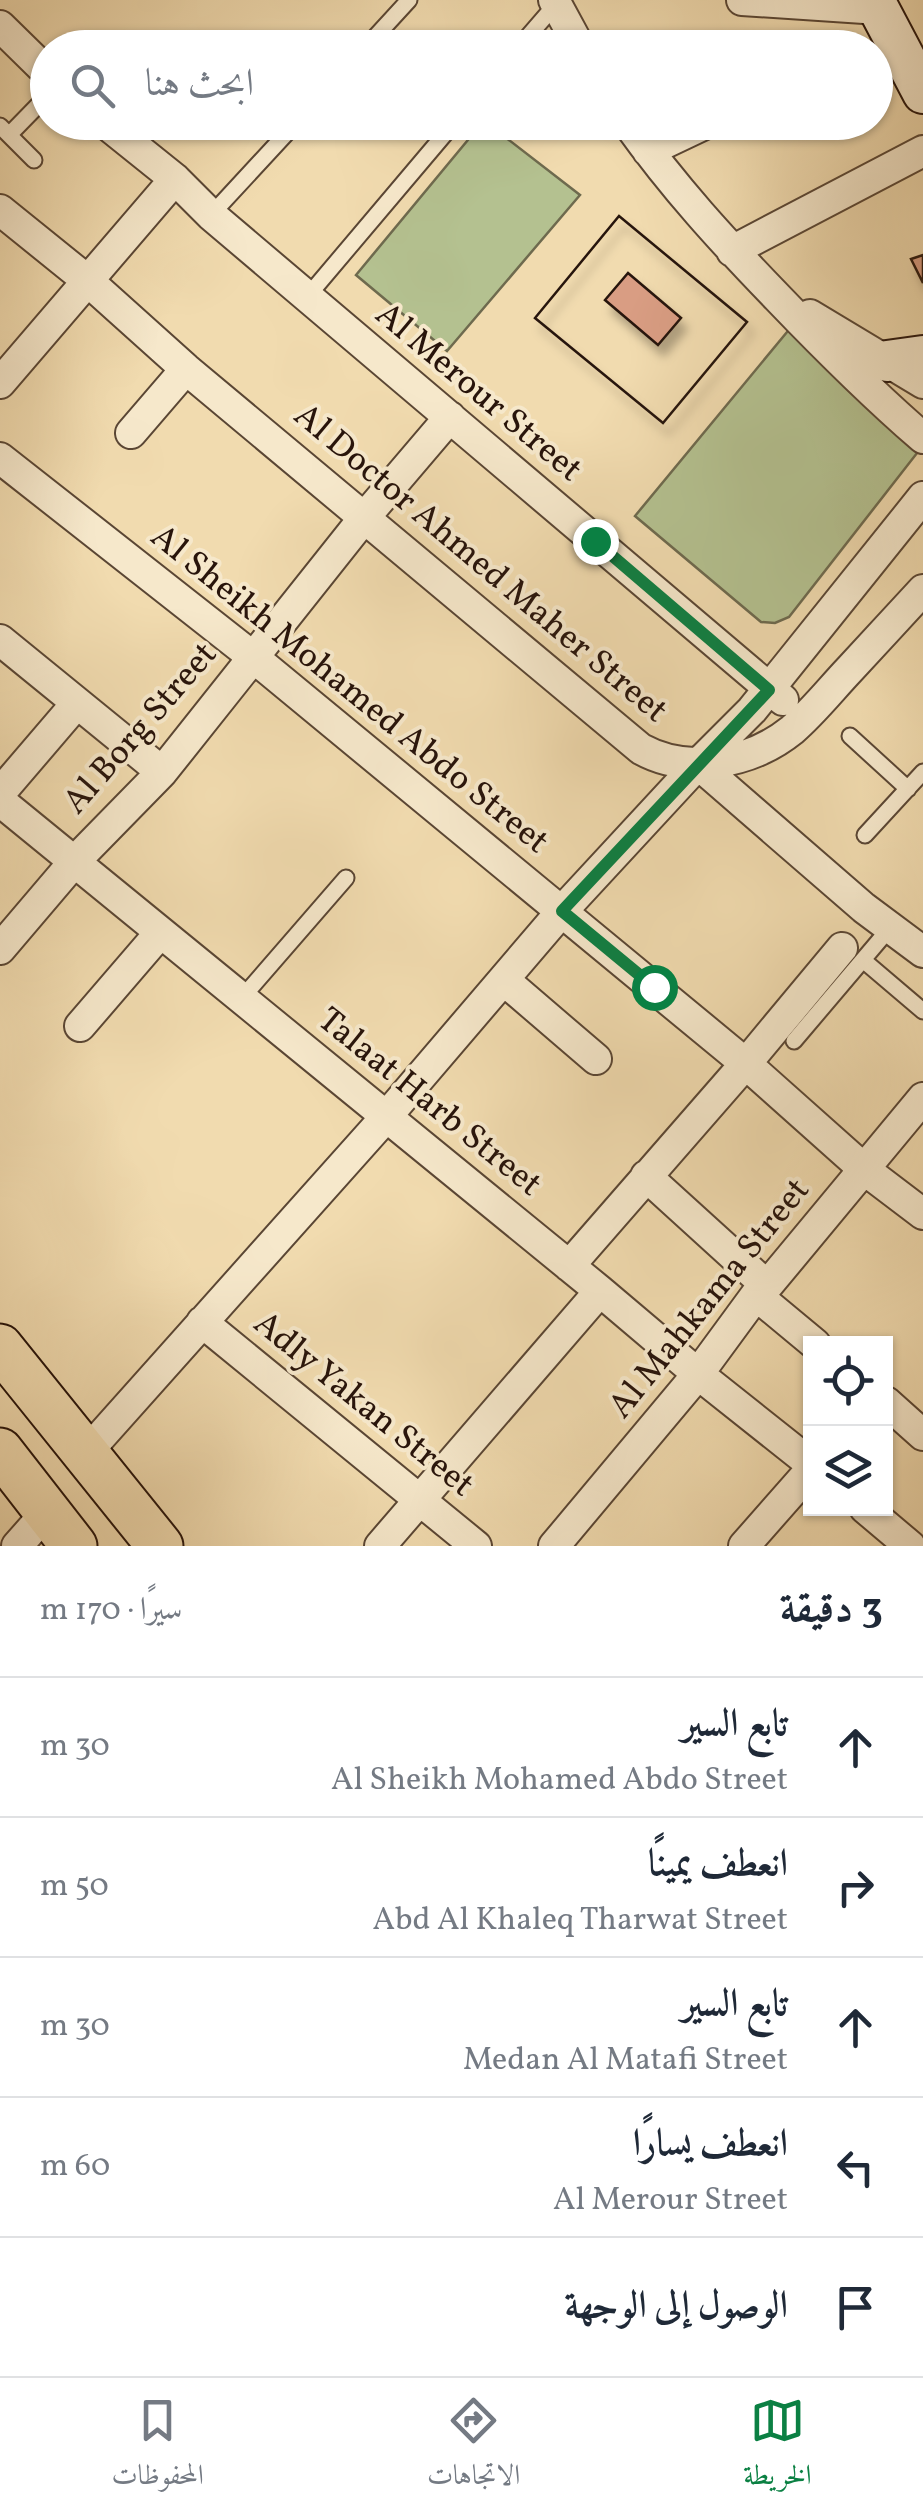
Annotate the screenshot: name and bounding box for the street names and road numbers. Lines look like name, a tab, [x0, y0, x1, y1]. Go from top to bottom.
street label: Al Merour Street	[364, 292, 592, 494]
street label: Al Doctor Ahmed Maher Street	[283, 393, 677, 735]
street label: Al Sheikh Mohamed Abdo Street	[140, 514, 558, 866]
street label: Al Borg Street	[53, 633, 229, 825]
street label: Talaat Harb Street	[307, 997, 551, 1209]
street label: Al Mahkama Street	[598, 1169, 822, 1429]
street label: Adly Yakan Street	[242, 1301, 484, 1509]

